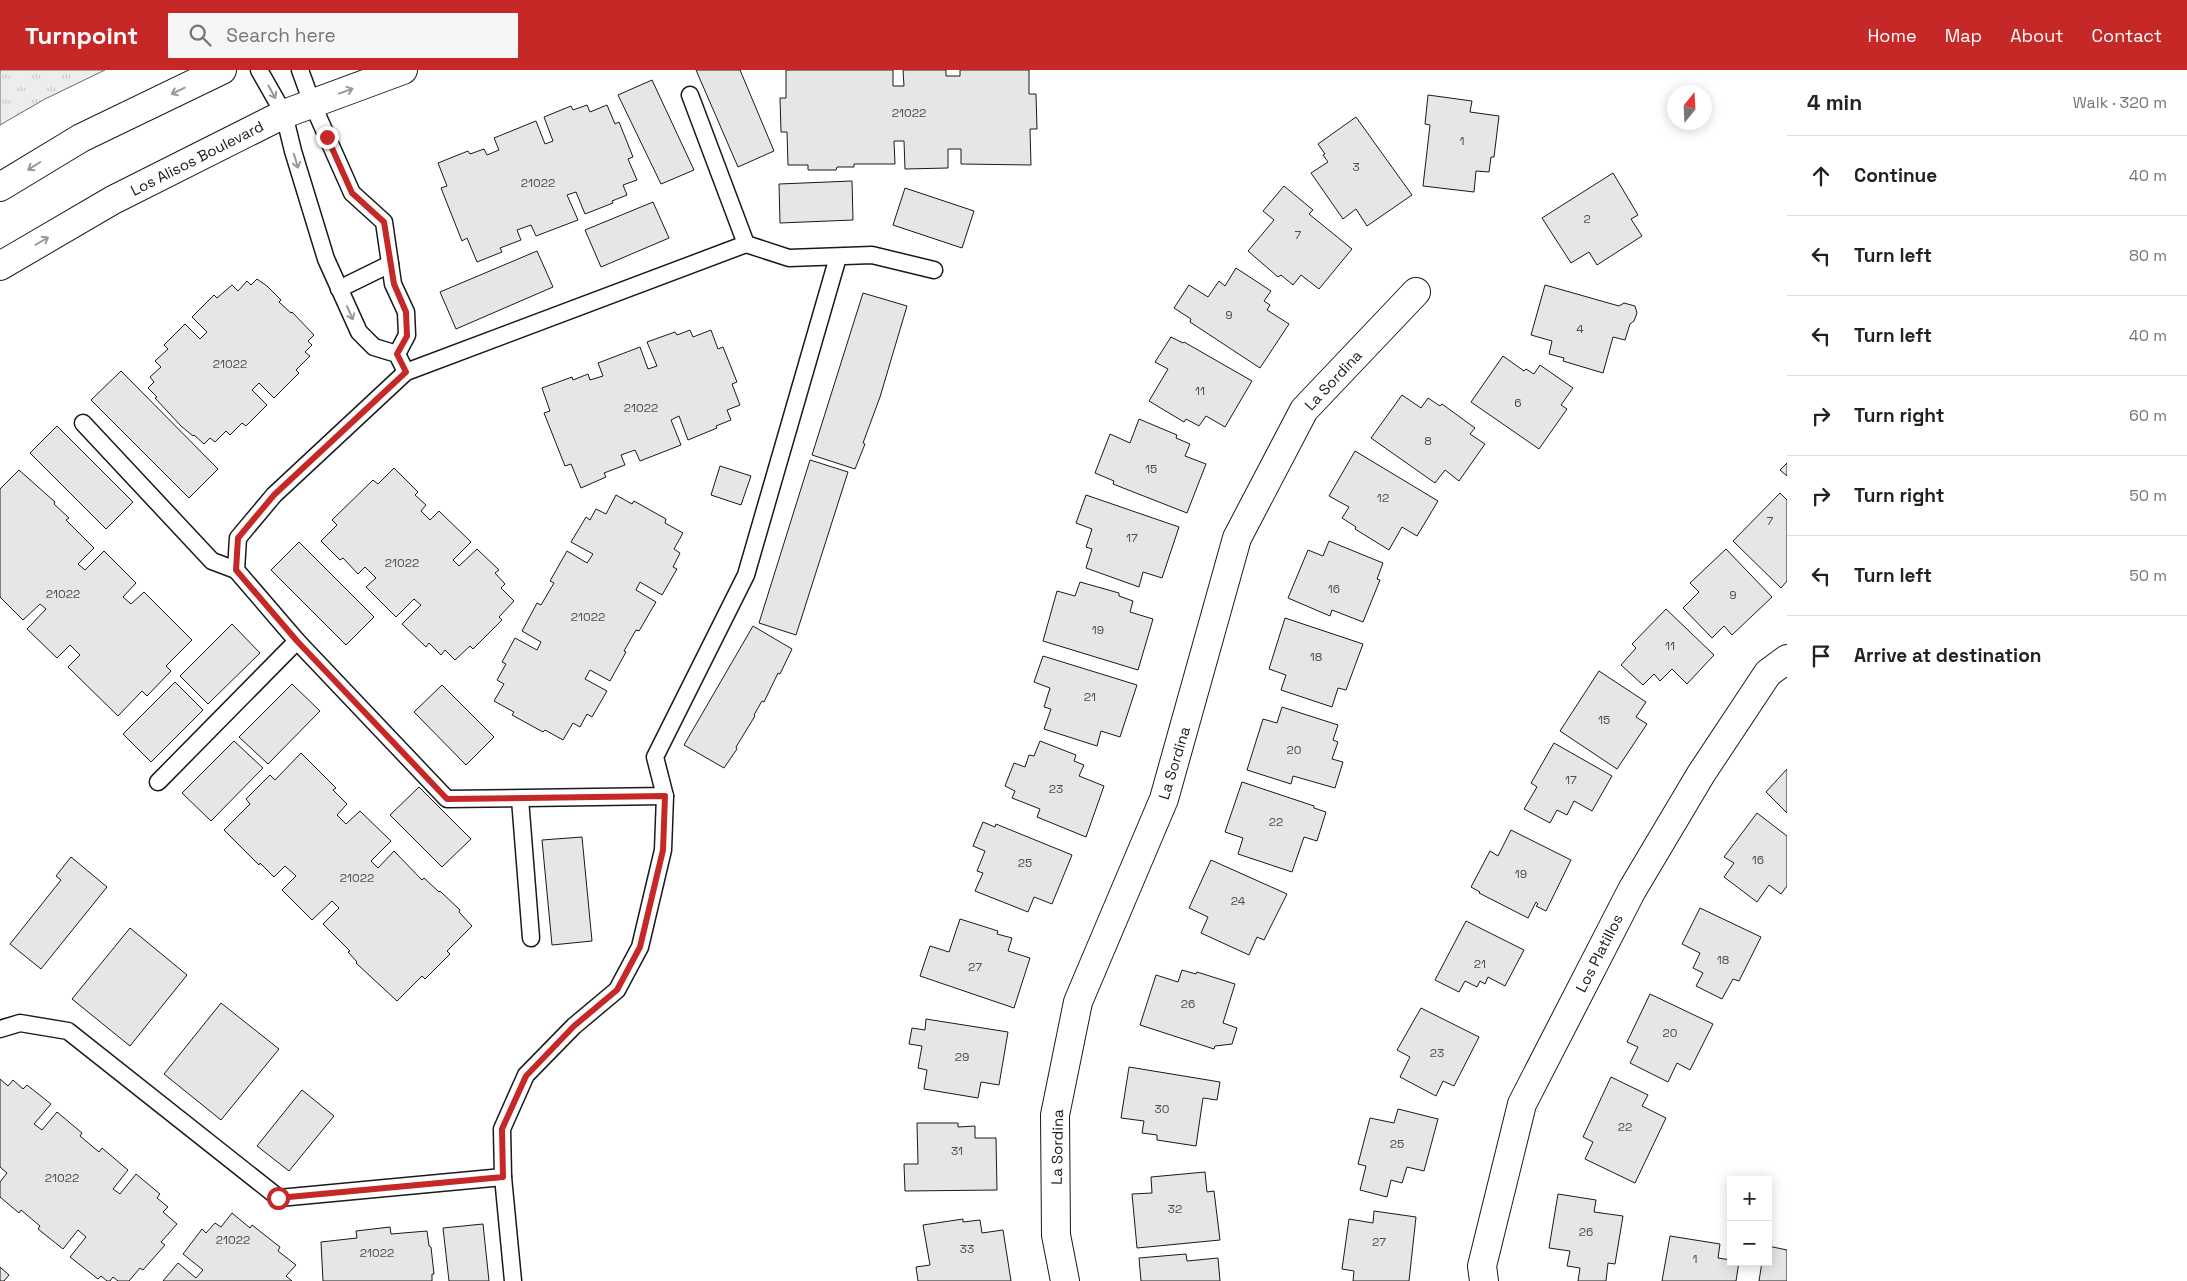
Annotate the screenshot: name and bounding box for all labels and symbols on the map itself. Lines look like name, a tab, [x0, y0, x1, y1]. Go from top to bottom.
one-way arrow	[267, 84, 277, 98]
north arrow	[1667, 85, 1712, 130]
one-way arrow	[338, 86, 353, 95]
one-way arrow	[171, 87, 186, 96]
house number: 21022	[892, 105, 926, 121]
street label: Los Alisos Boulevard	[127, 116, 267, 200]
route end	[316, 126, 339, 149]
house number: 1	[1459, 133, 1465, 149]
one-way arrow	[291, 152, 301, 168]
house number: 3	[1352, 159, 1360, 175]
one-way arrow	[28, 162, 42, 172]
house number: 21022	[521, 175, 555, 191]
house number: 2	[1583, 211, 1591, 227]
house number: 7	[1295, 227, 1302, 243]
one-way arrow	[34, 236, 49, 245]
one-way arrow	[346, 306, 356, 321]
house number: 9	[1225, 307, 1233, 323]
house number: 4	[1576, 321, 1584, 337]
street label: La Sordina	[1300, 346, 1366, 414]
house number: 21022	[213, 356, 247, 372]
house number: 11	[1195, 383, 1205, 399]
house number: 6	[1514, 395, 1522, 411]
house number: 21022	[624, 400, 658, 416]
house number: 8	[1424, 433, 1432, 449]
house number: 15	[1145, 461, 1157, 477]
house number: 12	[1377, 490, 1389, 506]
house number: 7	[1767, 513, 1774, 529]
house number: 17	[1126, 530, 1138, 546]
house number: 21022	[385, 555, 419, 571]
house number: 16	[1328, 581, 1340, 597]
house number: 21022	[46, 586, 80, 602]
house number: 9	[1729, 587, 1737, 603]
house number: 21022	[571, 609, 605, 625]
house number: 19	[1092, 622, 1104, 638]
house number: 11	[1665, 638, 1675, 654]
house number: 18	[1310, 649, 1322, 665]
house number: 21	[1084, 689, 1096, 705]
house number: 15	[1598, 712, 1610, 728]
street label: La Sordina	[1154, 724, 1194, 802]
house number: 20	[1287, 742, 1301, 758]
house number: 17	[1565, 772, 1577, 788]
house number: 23	[1049, 781, 1063, 797]
house number: 22	[1269, 814, 1283, 830]
house number: 16	[1752, 852, 1764, 868]
house number: 25	[1018, 855, 1032, 871]
house number: 19	[1515, 866, 1527, 882]
house number: 21022	[340, 870, 374, 886]
house number: 24	[1231, 893, 1246, 909]
street label: Los Platillos	[1571, 911, 1627, 995]
house number: 18	[1717, 952, 1729, 968]
house number: 21	[1474, 956, 1486, 972]
house number: 27	[968, 959, 982, 975]
house number: 26	[1181, 996, 1195, 1012]
house number: 20	[1663, 1025, 1677, 1041]
house number: 23	[1430, 1045, 1444, 1061]
house number: 29	[955, 1049, 969, 1065]
house number: 30	[1155, 1101, 1169, 1117]
street label: La Sordina	[1047, 1109, 1067, 1185]
house number: 22	[1618, 1119, 1632, 1135]
house number: 25	[1390, 1136, 1404, 1152]
house number: 31	[951, 1143, 963, 1159]
house number: 21022	[45, 1170, 79, 1186]
route start	[267, 1187, 290, 1210]
house number: 32	[1168, 1201, 1182, 1217]
house number: 26	[1579, 1224, 1593, 1240]
house number: 21022	[216, 1232, 250, 1248]
house number: 27	[1372, 1234, 1386, 1250]
house number: 33	[960, 1241, 974, 1257]
house number: 21022	[360, 1245, 394, 1261]
house number: 1	[1692, 1251, 1698, 1267]

